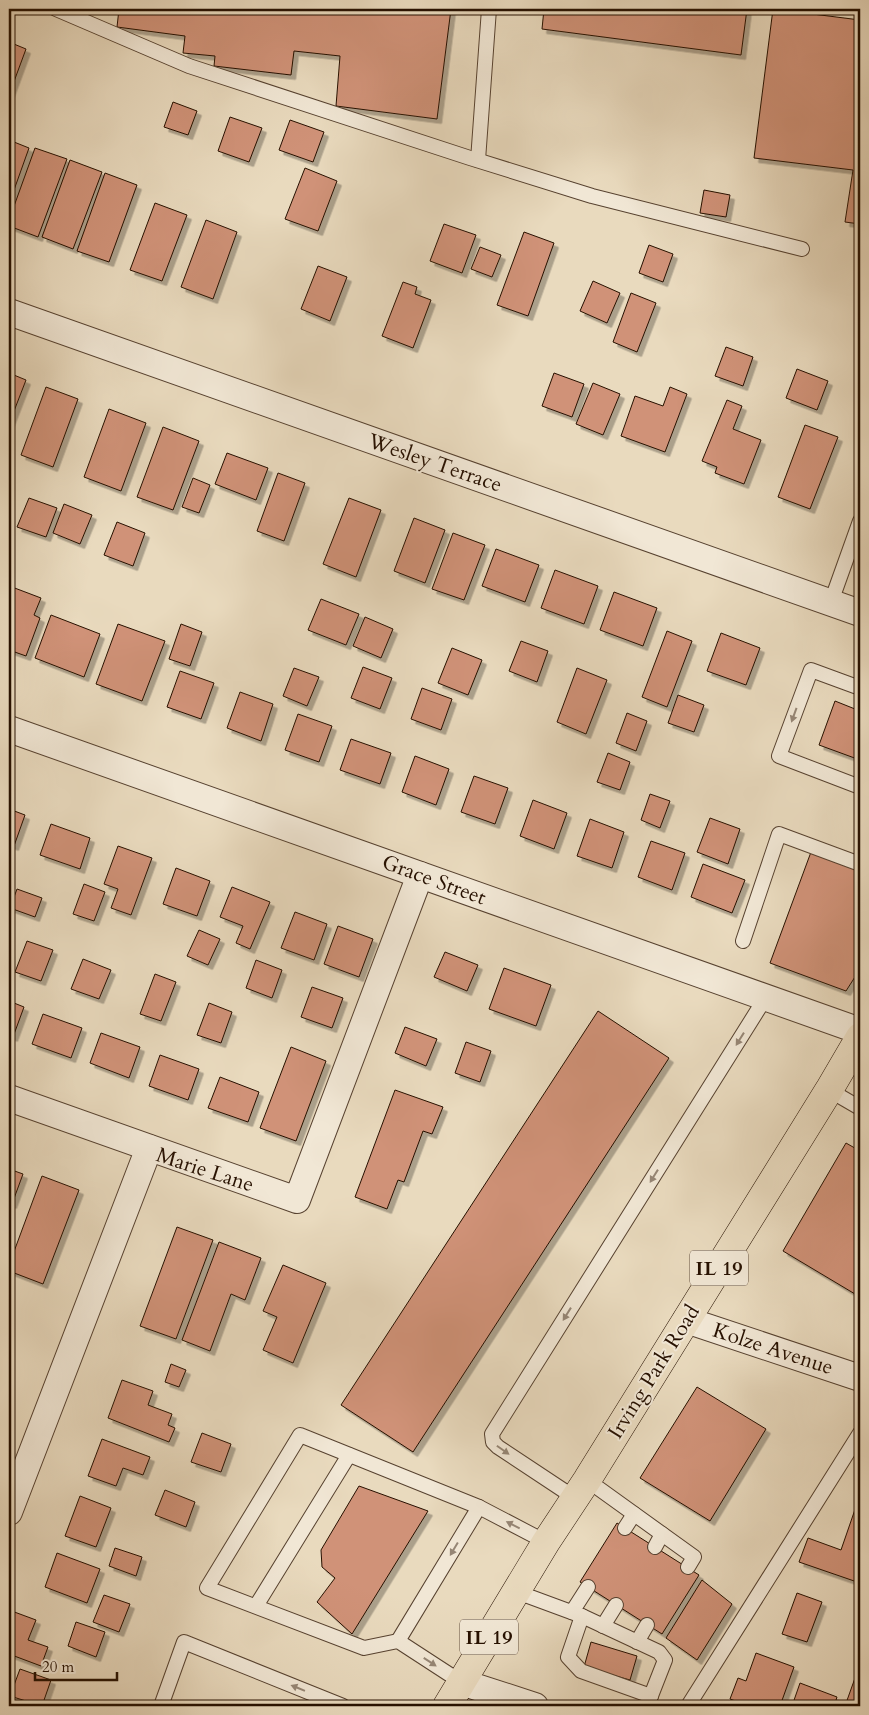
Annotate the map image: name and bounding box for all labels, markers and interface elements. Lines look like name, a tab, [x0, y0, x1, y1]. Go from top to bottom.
street label: Wesley Terrace	[363, 426, 506, 499]
one-way arrow	[790, 708, 797, 723]
street label: Grace Street	[378, 848, 490, 912]
one-way arrow	[735, 1032, 745, 1045]
street label: Marie Lane	[153, 1141, 257, 1199]
one-way arrow	[649, 1170, 658, 1183]
road number: IL 19	[690, 1250, 748, 1286]
street label: Irving Park Road	[601, 1299, 707, 1445]
one-way arrow	[562, 1307, 572, 1320]
street label: Kolze Avenue	[709, 1316, 837, 1382]
one-way arrow	[496, 1444, 509, 1455]
one-way arrow	[505, 1521, 520, 1529]
one-way arrow	[449, 1542, 458, 1555]
road number: IL 19	[460, 1620, 518, 1654]
scale bar	[35, 1650, 118, 1682]
text: 20 m	[42, 1657, 74, 1677]
one-way arrow	[423, 1657, 436, 1666]
one-way arrow	[290, 1684, 305, 1692]

